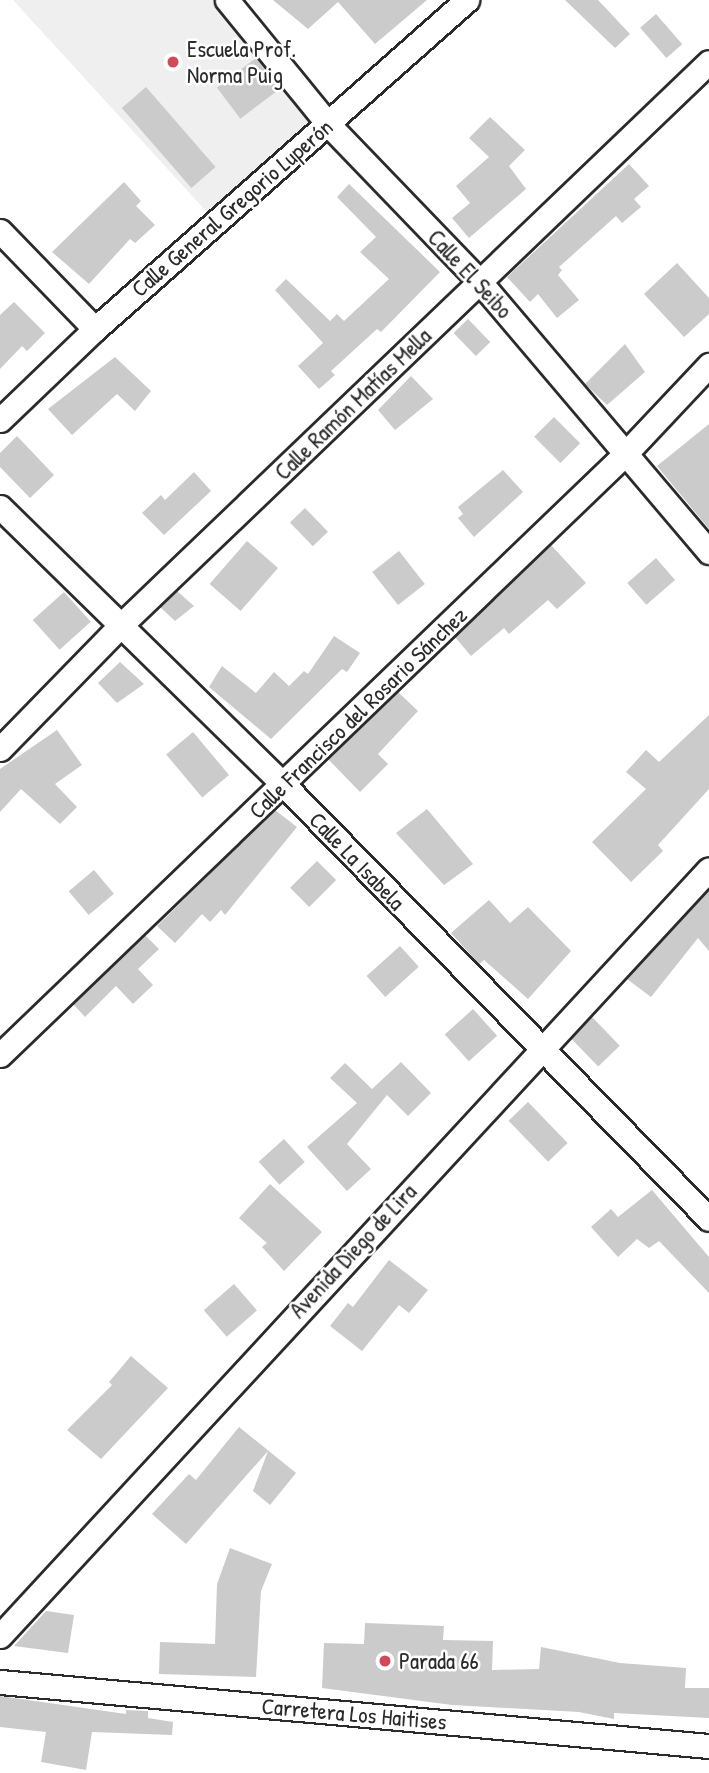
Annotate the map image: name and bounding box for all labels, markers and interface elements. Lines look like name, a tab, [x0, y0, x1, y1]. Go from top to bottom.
place label: Escuela Prof. Norma Puig	[187, 35, 296, 89]
marker: Escuela Prof. Norma Puig	[165, 54, 181, 70]
street label: Calle General Gregorio Luperón	[126, 113, 338, 303]
street label: Calle El Seibo	[422, 224, 518, 324]
street label: Calle Ramón Matías Mella	[269, 322, 437, 486]
street label: Calle Francisco del Rosario Sánchez	[243, 601, 473, 825]
street label: Calle La Isabela	[303, 806, 411, 916]
street label: Avenida Diego de Lira	[284, 1178, 422, 1324]
place label: Parada 66	[399, 1647, 479, 1675]
marker: Parada 66	[377, 1653, 393, 1669]
street label: Carretera Los Haitises	[260, 1692, 448, 1736]

